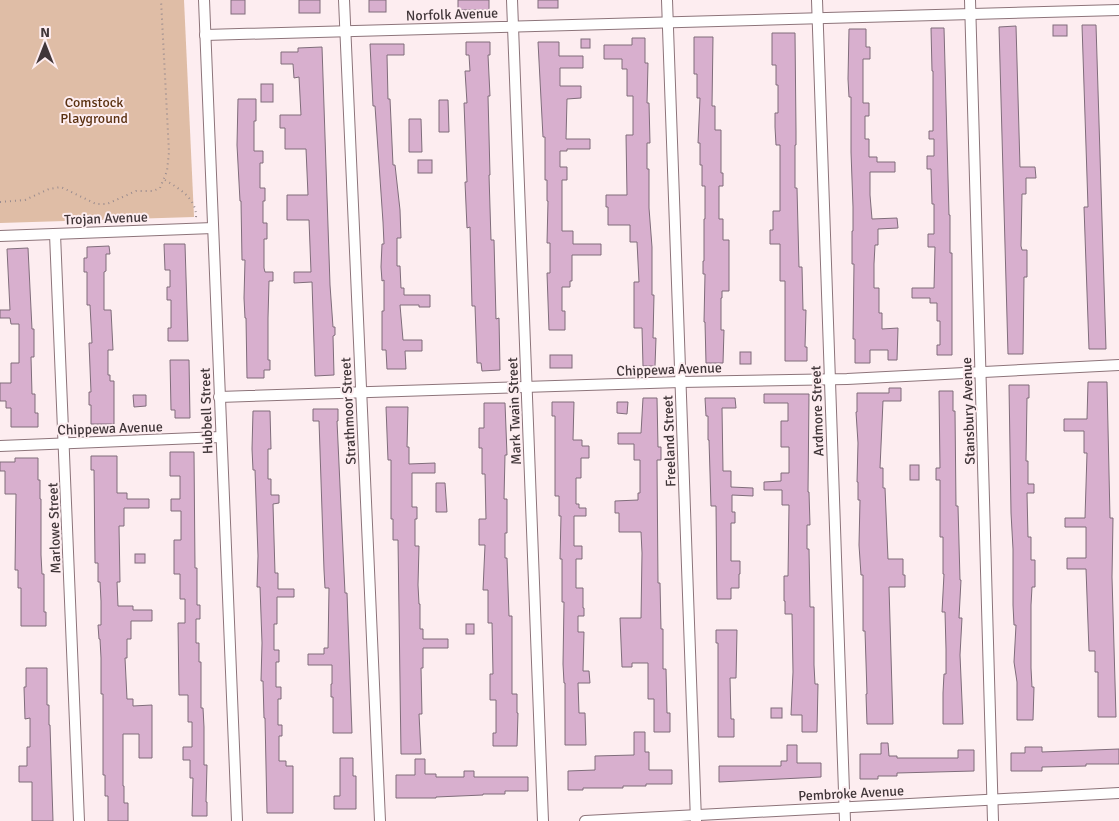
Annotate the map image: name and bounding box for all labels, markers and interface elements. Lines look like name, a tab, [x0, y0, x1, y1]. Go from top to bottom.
street label: Norfolk Avenue	[406, 4, 498, 25]
north arrow	[20, 20, 70, 70]
text: N	[40, 24, 50, 41]
park label: Comstock Playground	[60, 94, 128, 127]
street label: Trojan Avenue	[64, 209, 148, 228]
street label: Strathmoor Street	[337, 357, 360, 465]
street label: Mark Twain Street	[504, 357, 525, 465]
street label: Stansbury Avenue	[958, 357, 979, 465]
street label: Chippewa Avenue	[616, 359, 722, 380]
street label: Ardmore Street	[807, 365, 828, 457]
street label: Hubbell Street	[196, 367, 217, 455]
street label: Freeland Street	[659, 395, 680, 487]
street label: Chippewa Avenue	[57, 418, 163, 439]
street label: Marlowe Street	[44, 482, 65, 574]
street label: Pembroke Avenue	[798, 782, 904, 805]

